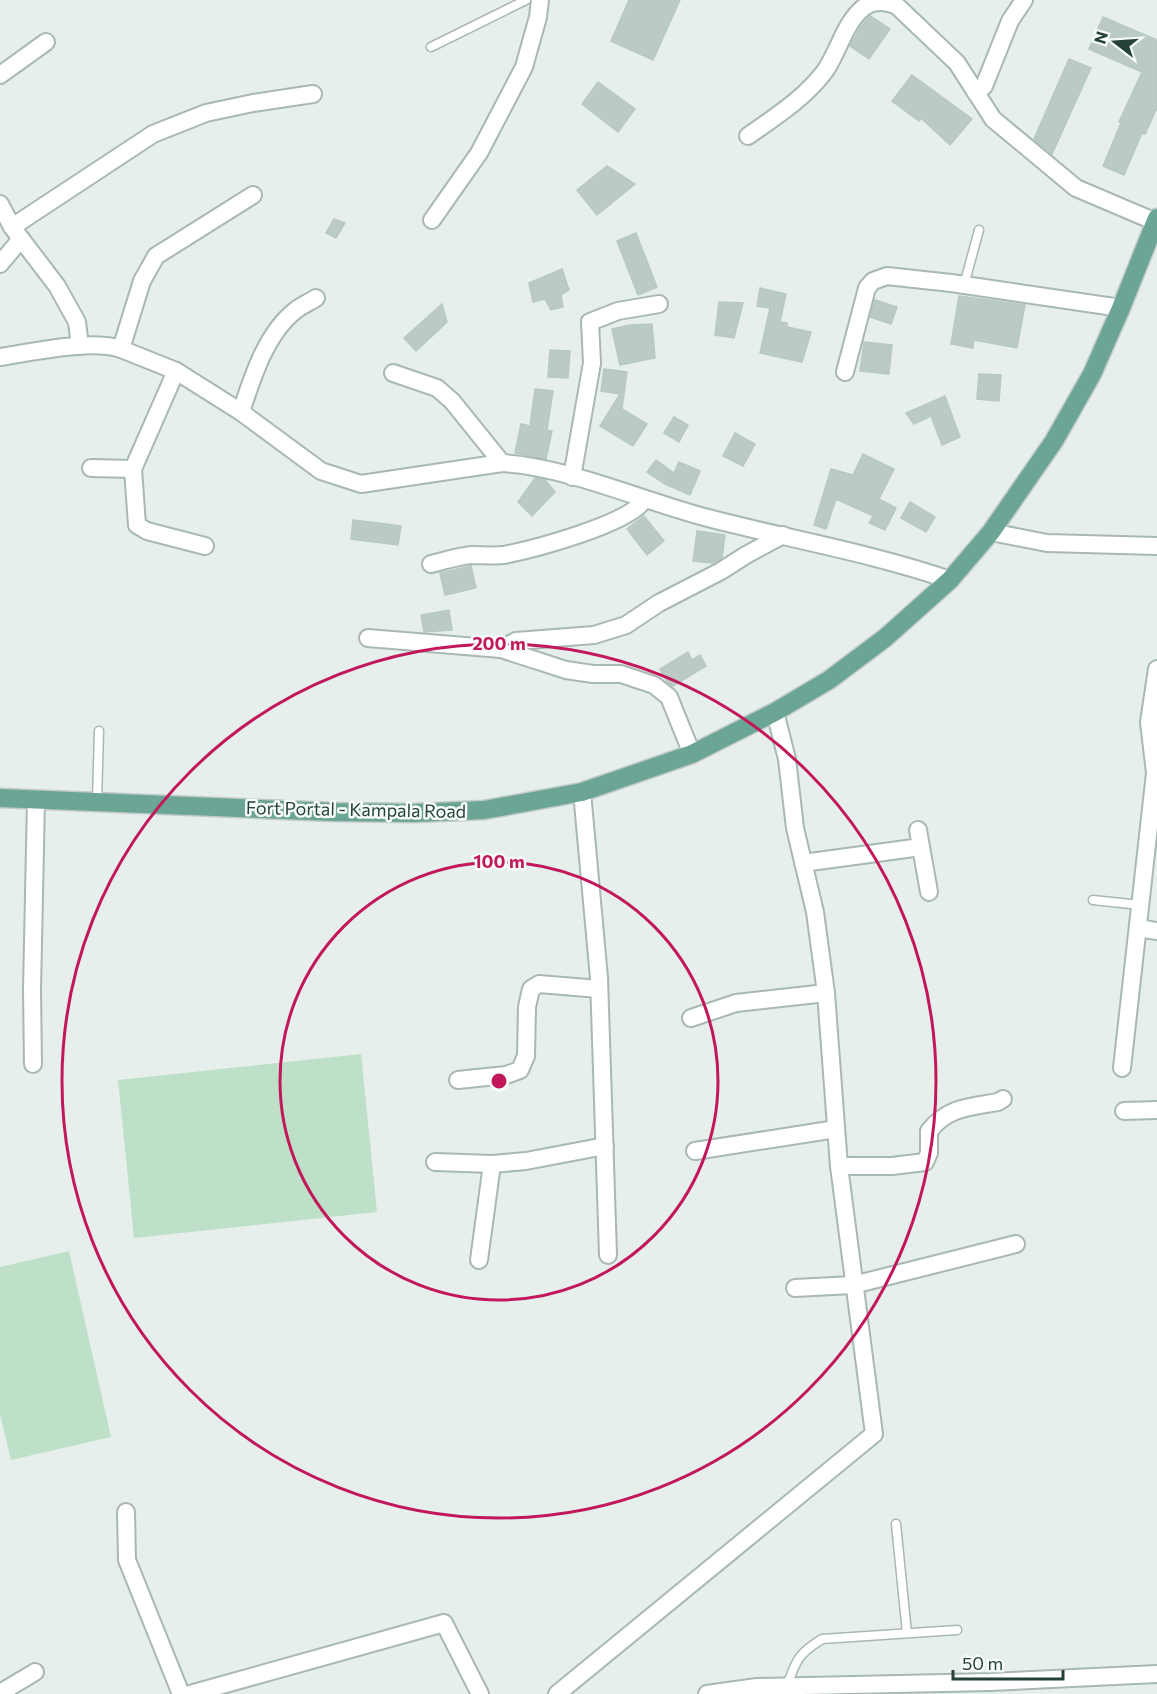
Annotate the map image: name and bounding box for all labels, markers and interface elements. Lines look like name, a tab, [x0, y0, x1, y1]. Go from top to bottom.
north arrow	[1085, 12, 1145, 72]
text: N	[1089, 29, 1111, 46]
text: 200 m	[472, 632, 526, 654]
street label: Fort Portal - Kampala Road	[246, 796, 466, 822]
text: 100 m	[473, 850, 525, 872]
centre of rings	[489, 1071, 509, 1091]
scale bar	[953, 1643, 1062, 1681]
text: 50 m	[962, 1652, 1003, 1674]

